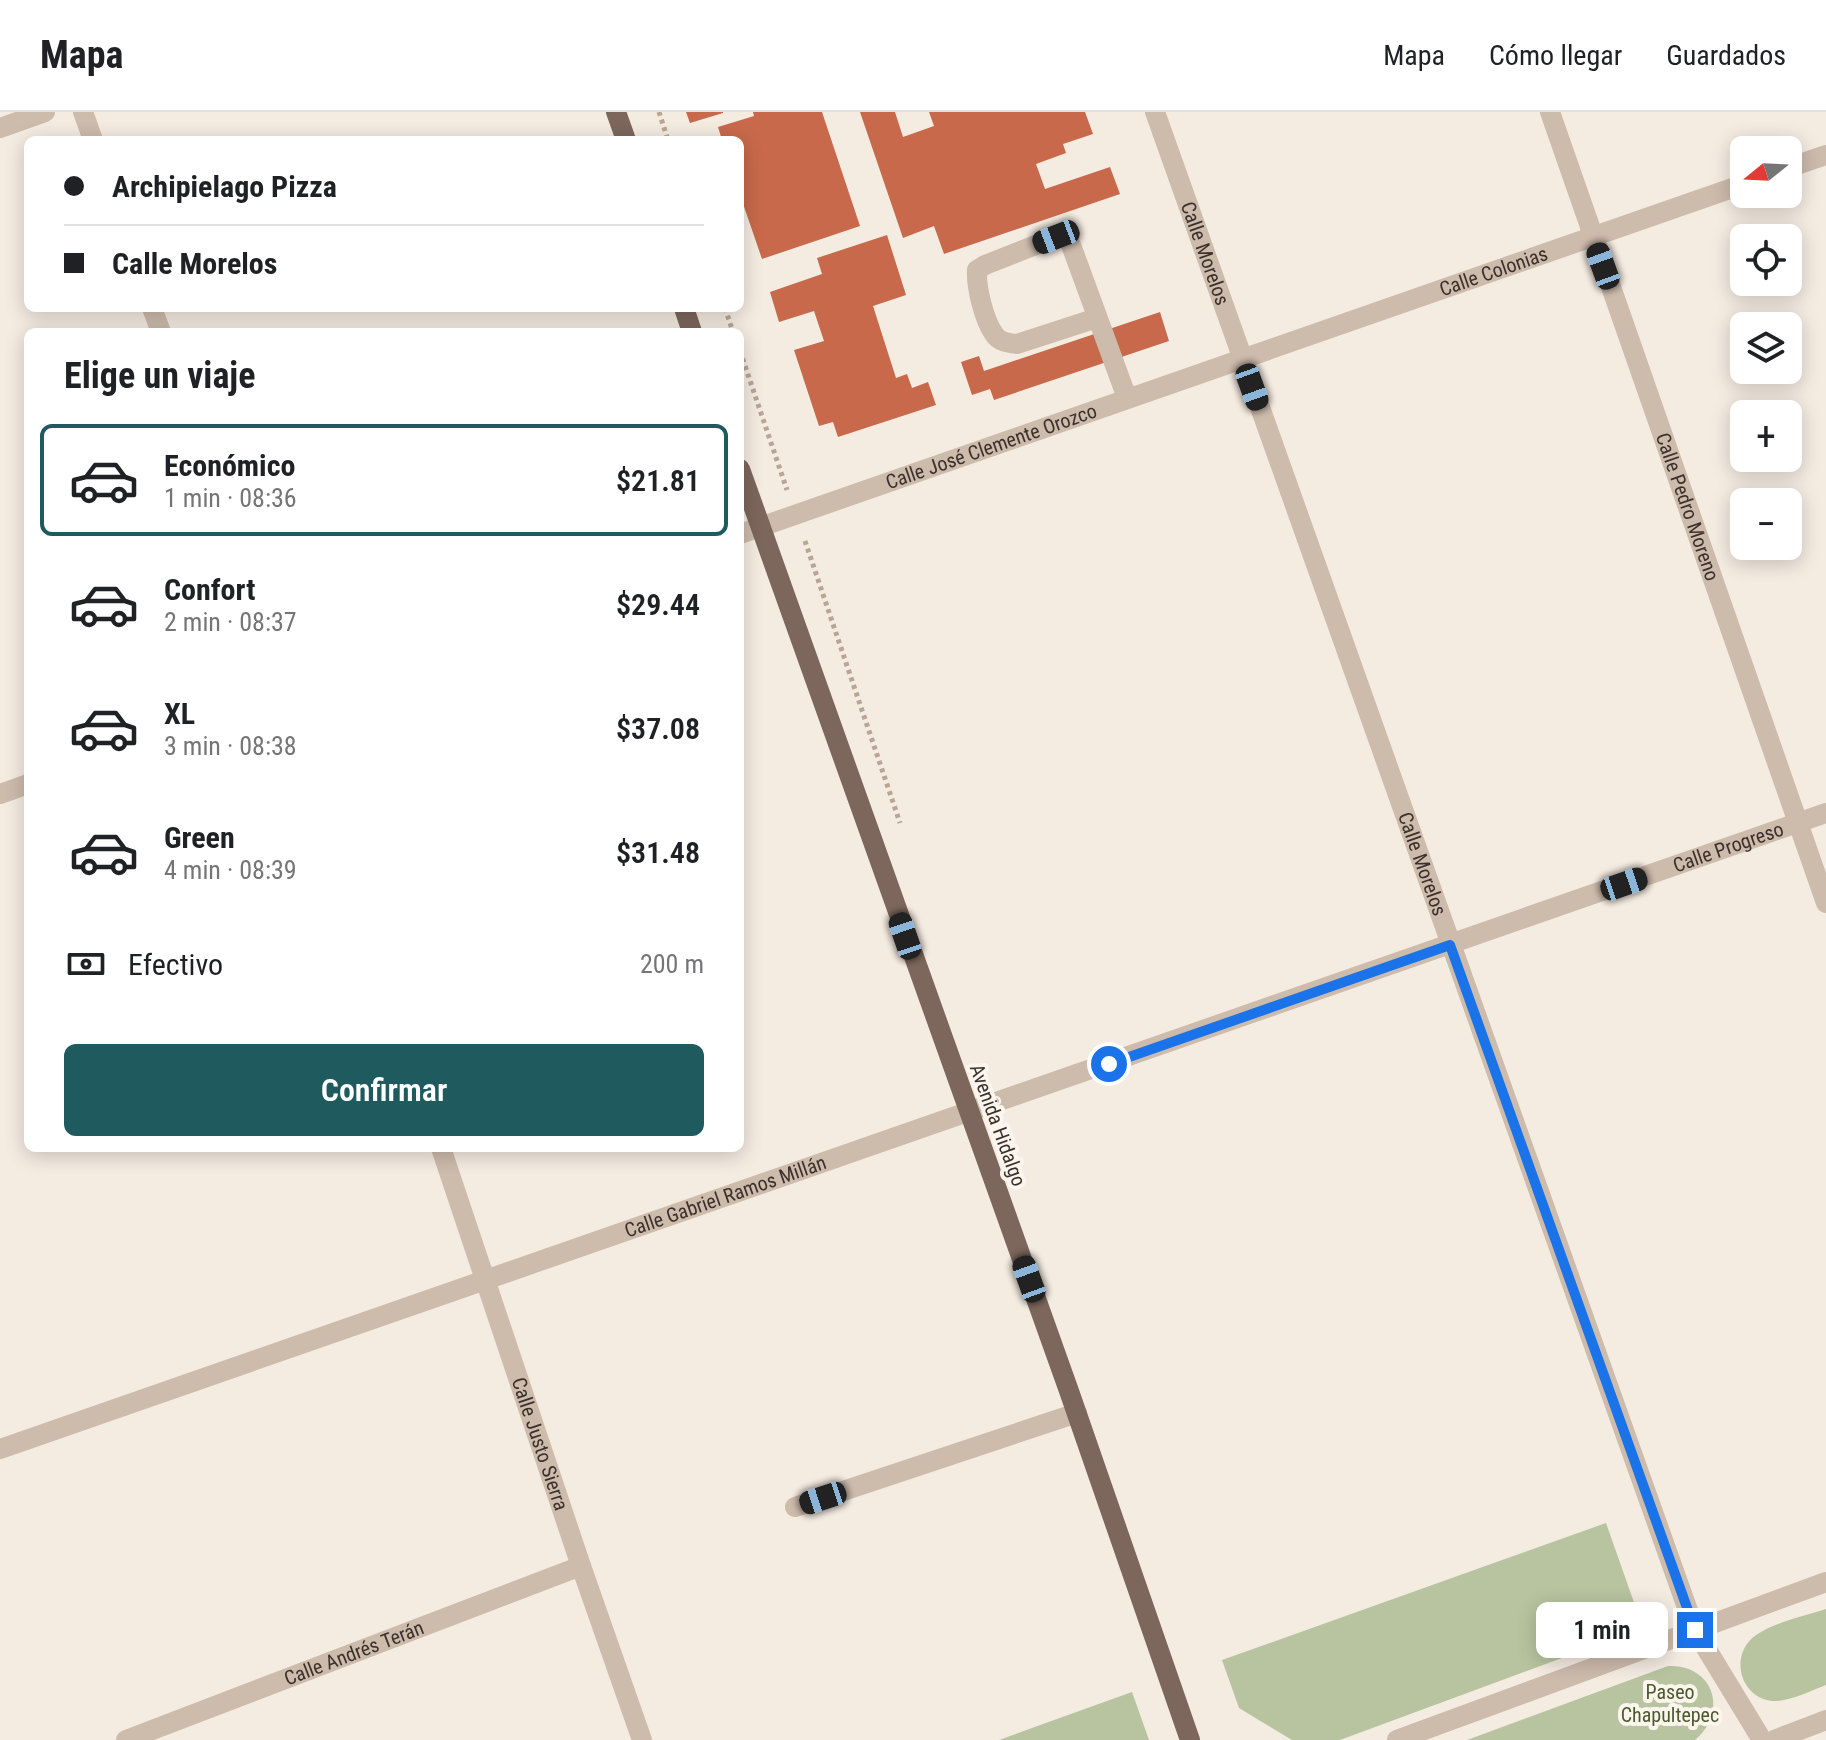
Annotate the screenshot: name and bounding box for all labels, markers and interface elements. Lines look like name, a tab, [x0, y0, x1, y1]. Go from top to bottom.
text: Mapa	[40, 33, 123, 77]
text: Mapa	[1383, 39, 1445, 72]
text: Cómo llegar	[1489, 39, 1622, 72]
text: Guardados	[1666, 39, 1786, 72]
north arrow	[1730, 136, 1802, 208]
map controls	[1730, 136, 1802, 560]
text: Archipielago Pizza	[112, 169, 337, 204]
street label: Calle Morelos	[1176, 198, 1235, 308]
car	[1029, 217, 1083, 257]
button: locate	[1730, 224, 1802, 296]
car	[1584, 239, 1622, 293]
street label: Calle Colonias	[1436, 241, 1551, 301]
text: Calle Morelos	[112, 246, 277, 281]
button: layers	[1730, 312, 1802, 384]
text: Elige un viaje	[64, 355, 255, 397]
car	[1233, 360, 1271, 414]
street label: Calle José Clemente Orozco	[882, 399, 1100, 494]
button: +	[1730, 400, 1802, 472]
street label: Calle Pedro Moreno	[1651, 429, 1725, 584]
icon: car	[68, 444, 140, 516]
text: Económico	[164, 448, 295, 483]
text: $21.81	[616, 463, 700, 498]
text: 1 min · 08:36	[164, 483, 297, 513]
button: −	[1730, 488, 1802, 560]
icon: car	[68, 568, 140, 640]
text: Confort	[164, 572, 255, 607]
text: $29.44	[616, 587, 700, 622]
text: 2 min · 08:37	[164, 607, 297, 637]
icon: car	[68, 692, 140, 764]
text: XL	[164, 696, 195, 731]
text: $37.08	[616, 711, 700, 746]
text: 3 min · 08:38	[164, 731, 297, 761]
street label: Calle Morelos	[1393, 809, 1452, 919]
icon: car	[68, 816, 140, 888]
street label: Calle Progreso	[1670, 817, 1787, 877]
text: Green	[164, 820, 235, 855]
text: $31.48	[616, 835, 700, 870]
text: 4 min · 08:39	[164, 855, 297, 885]
car	[1597, 865, 1651, 903]
car	[886, 909, 924, 963]
icon: cash	[64, 942, 108, 986]
text: Efectivo	[128, 947, 223, 982]
text: 200 m	[640, 949, 704, 979]
button: Confirmar	[64, 1044, 704, 1136]
route start	[1091, 1046, 1127, 1082]
street label: Avenida Hidalgo	[965, 1061, 1031, 1189]
street label: Calle Gabriel Ramos Millán	[621, 1150, 829, 1243]
car	[1010, 1252, 1048, 1306]
street label: Calle Justo Sierra	[507, 1374, 573, 1513]
car	[796, 1479, 850, 1517]
callout: 1 min	[1535, 1602, 1667, 1658]
route end	[1677, 1612, 1713, 1648]
street label: Calle Andrés Terán	[281, 1615, 427, 1690]
text: 1 min	[1573, 1615, 1631, 1645]
park label: Paseo Chapultepec	[1621, 1680, 1719, 1727]

